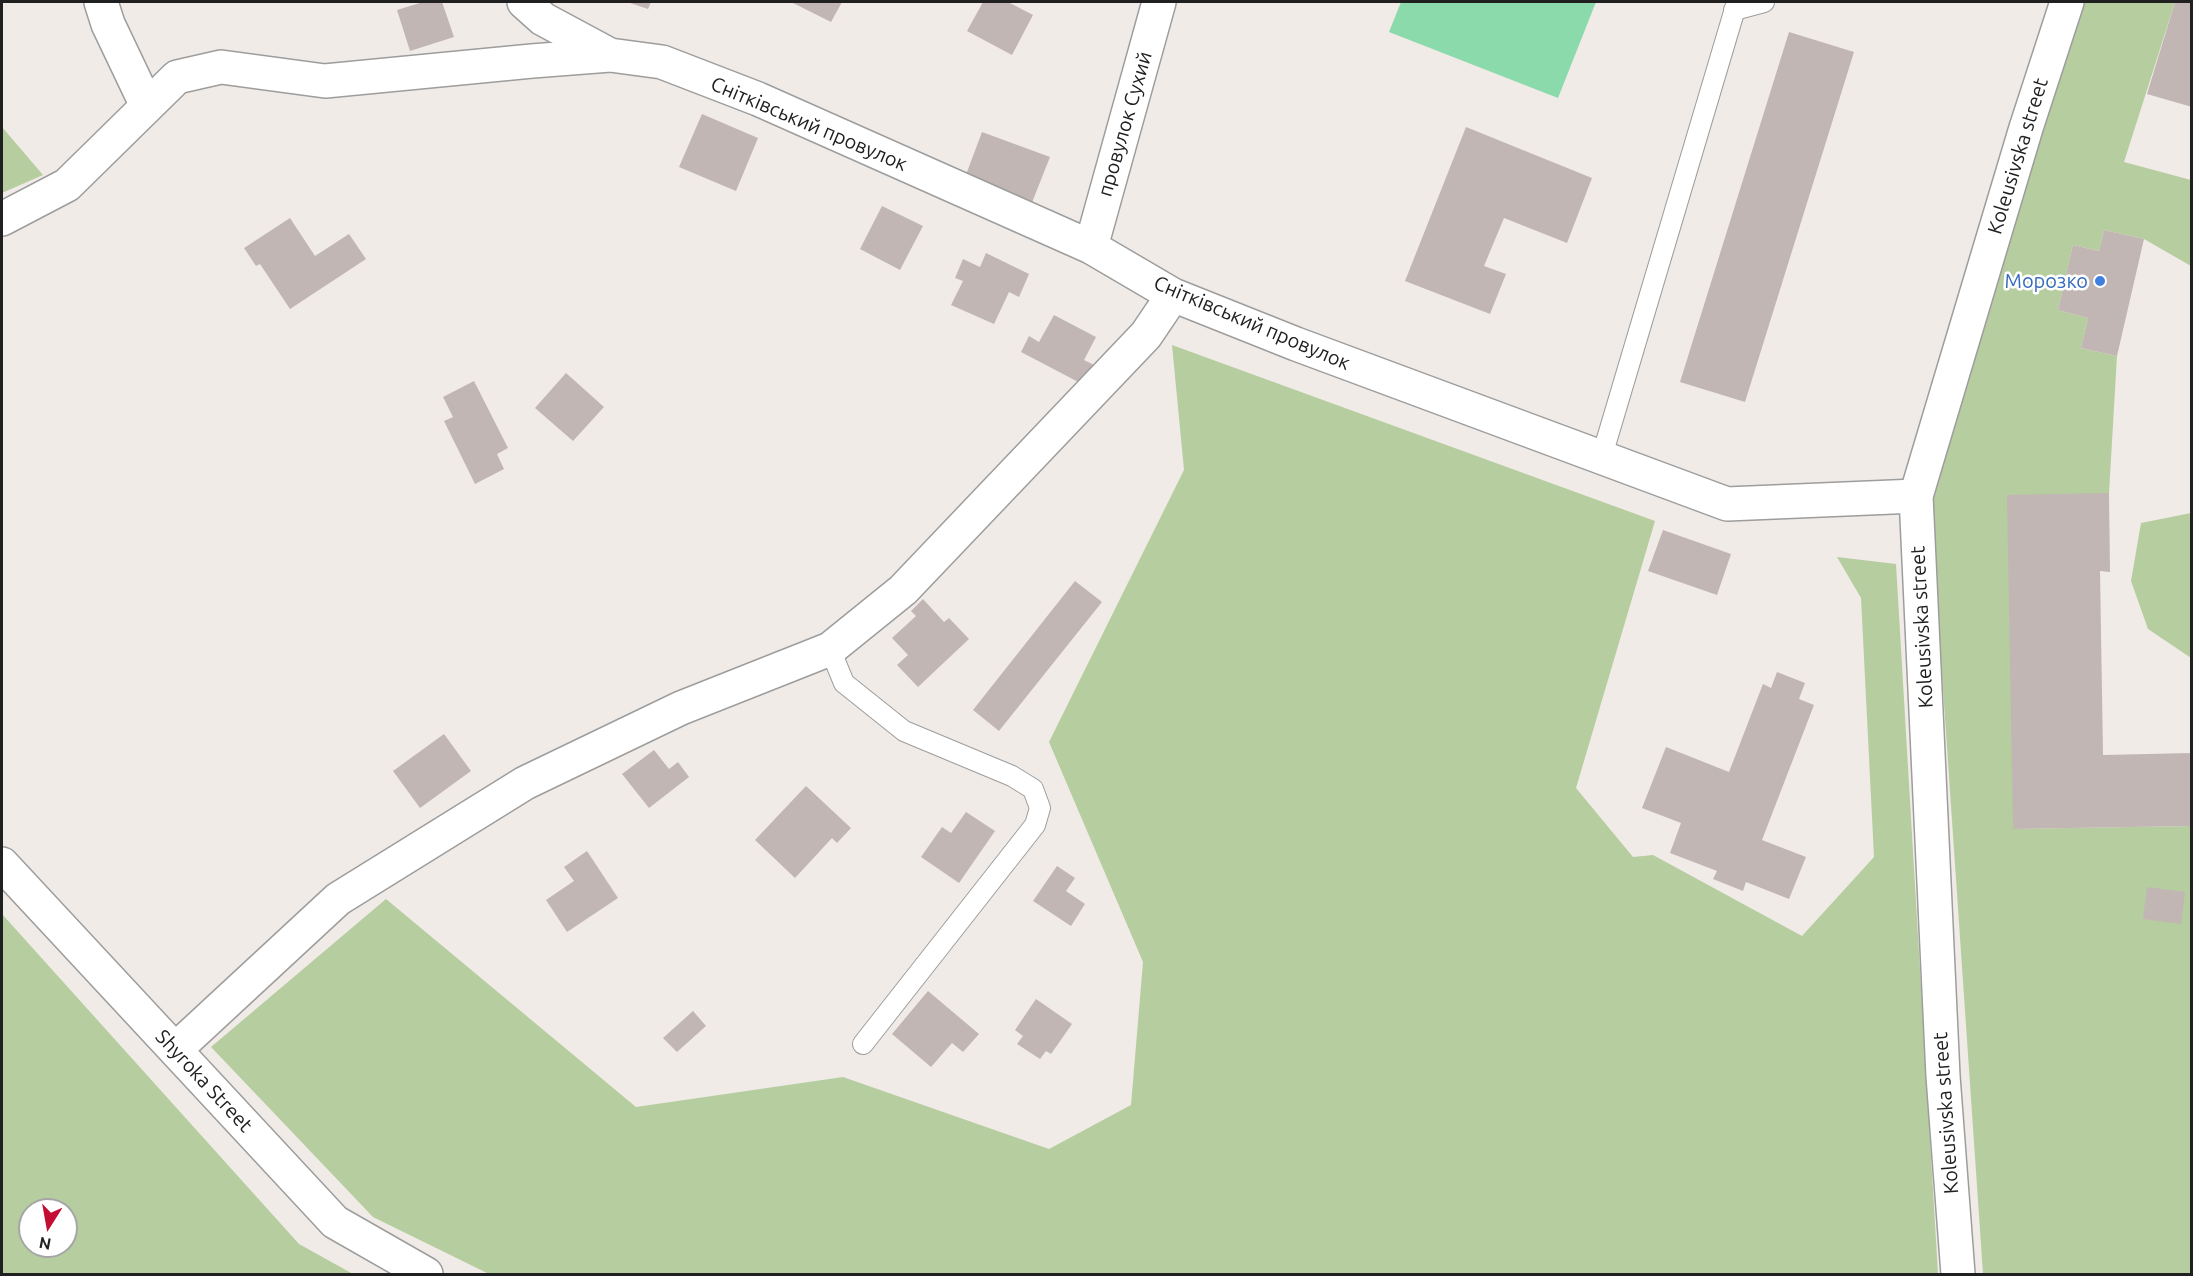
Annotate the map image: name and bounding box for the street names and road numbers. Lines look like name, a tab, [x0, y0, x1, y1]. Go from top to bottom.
street label: провулок Сухий	[1093, 49, 1157, 199]
street label: Снітківський провулок	[707, 72, 911, 176]
street label: Koleusivska street	[1983, 75, 2053, 237]
street label: Снітківський провулок	[1150, 271, 1354, 375]
street label: Koleusivska street	[1906, 545, 1938, 709]
street label: Shyroka Street	[150, 1025, 258, 1137]
street label: Koleusivska street	[1928, 1031, 1964, 1195]

